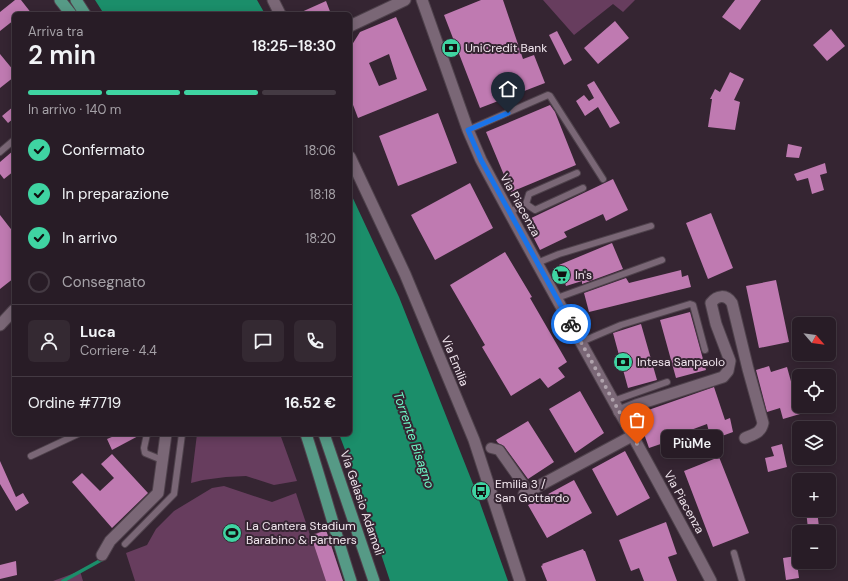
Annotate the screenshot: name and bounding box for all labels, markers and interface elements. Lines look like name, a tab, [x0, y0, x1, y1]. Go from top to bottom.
text: Arriva tra	[28, 23, 83, 40]
text: 18:25–18:30	[252, 36, 336, 56]
bank icon: UniCredit Bank	[440, 37, 462, 59]
text: 2 min	[28, 38, 96, 72]
place label: UniCredit Bank	[465, 40, 547, 56]
pin	[491, 72, 525, 113]
icon: home	[497, 78, 519, 100]
text: In arrivo · 140 m	[28, 101, 121, 118]
icon: check	[28, 139, 50, 161]
text: Confermato	[62, 140, 145, 160]
text: 18:06	[304, 142, 336, 159]
street label: Via Piacenza	[496, 171, 544, 239]
icon: check	[28, 183, 50, 205]
text: In preparazione	[62, 184, 169, 204]
text: 18:18	[309, 186, 336, 203]
icon: check	[28, 227, 50, 249]
text: In arrivo	[62, 228, 117, 248]
text: 18:20	[305, 230, 336, 247]
supermarket icon: In's	[550, 264, 572, 286]
place label: In's	[575, 267, 592, 283]
text: Consegnato	[62, 272, 146, 292]
courier	[551, 304, 591, 344]
icon: bike	[560, 313, 582, 335]
north arrow	[792, 317, 836, 361]
map controls	[792, 317, 836, 569]
button: person	[28, 320, 70, 362]
button: chat	[242, 320, 284, 362]
button: phone	[294, 320, 336, 362]
text: Luca	[80, 322, 116, 342]
street label: Via Emilia	[438, 333, 472, 389]
text: Corriere · 4.4	[80, 342, 157, 359]
bank icon: Intesa Sanpaolo	[612, 351, 634, 373]
place label: Intesa Sanpaolo	[637, 354, 725, 370]
button: locate	[792, 369, 836, 413]
water label: Torrente Bisagno	[389, 389, 439, 491]
text: Ordine #7719	[28, 393, 121, 413]
text: 16.52 €	[285, 393, 336, 413]
pin	[620, 403, 654, 444]
icon: bag	[626, 409, 648, 431]
button: layers	[792, 421, 836, 465]
callout: PiùMe	[661, 430, 723, 458]
text: PiùMe	[673, 435, 711, 452]
street label: Via Gelasio Adamoli	[337, 448, 388, 558]
street label: Via Piacenza	[660, 468, 708, 536]
button: +	[792, 473, 836, 517]
place label: Emilia 3 / San Gottardo	[495, 476, 569, 506]
bus stop icon: Emilia 3 / San Gottardo	[470, 480, 492, 502]
place label: La Cantera Stadium Barabino & Partners	[246, 518, 357, 548]
sports icon: La Cantera Stadium Barabino & Partners	[221, 522, 243, 544]
button: −	[792, 525, 836, 569]

